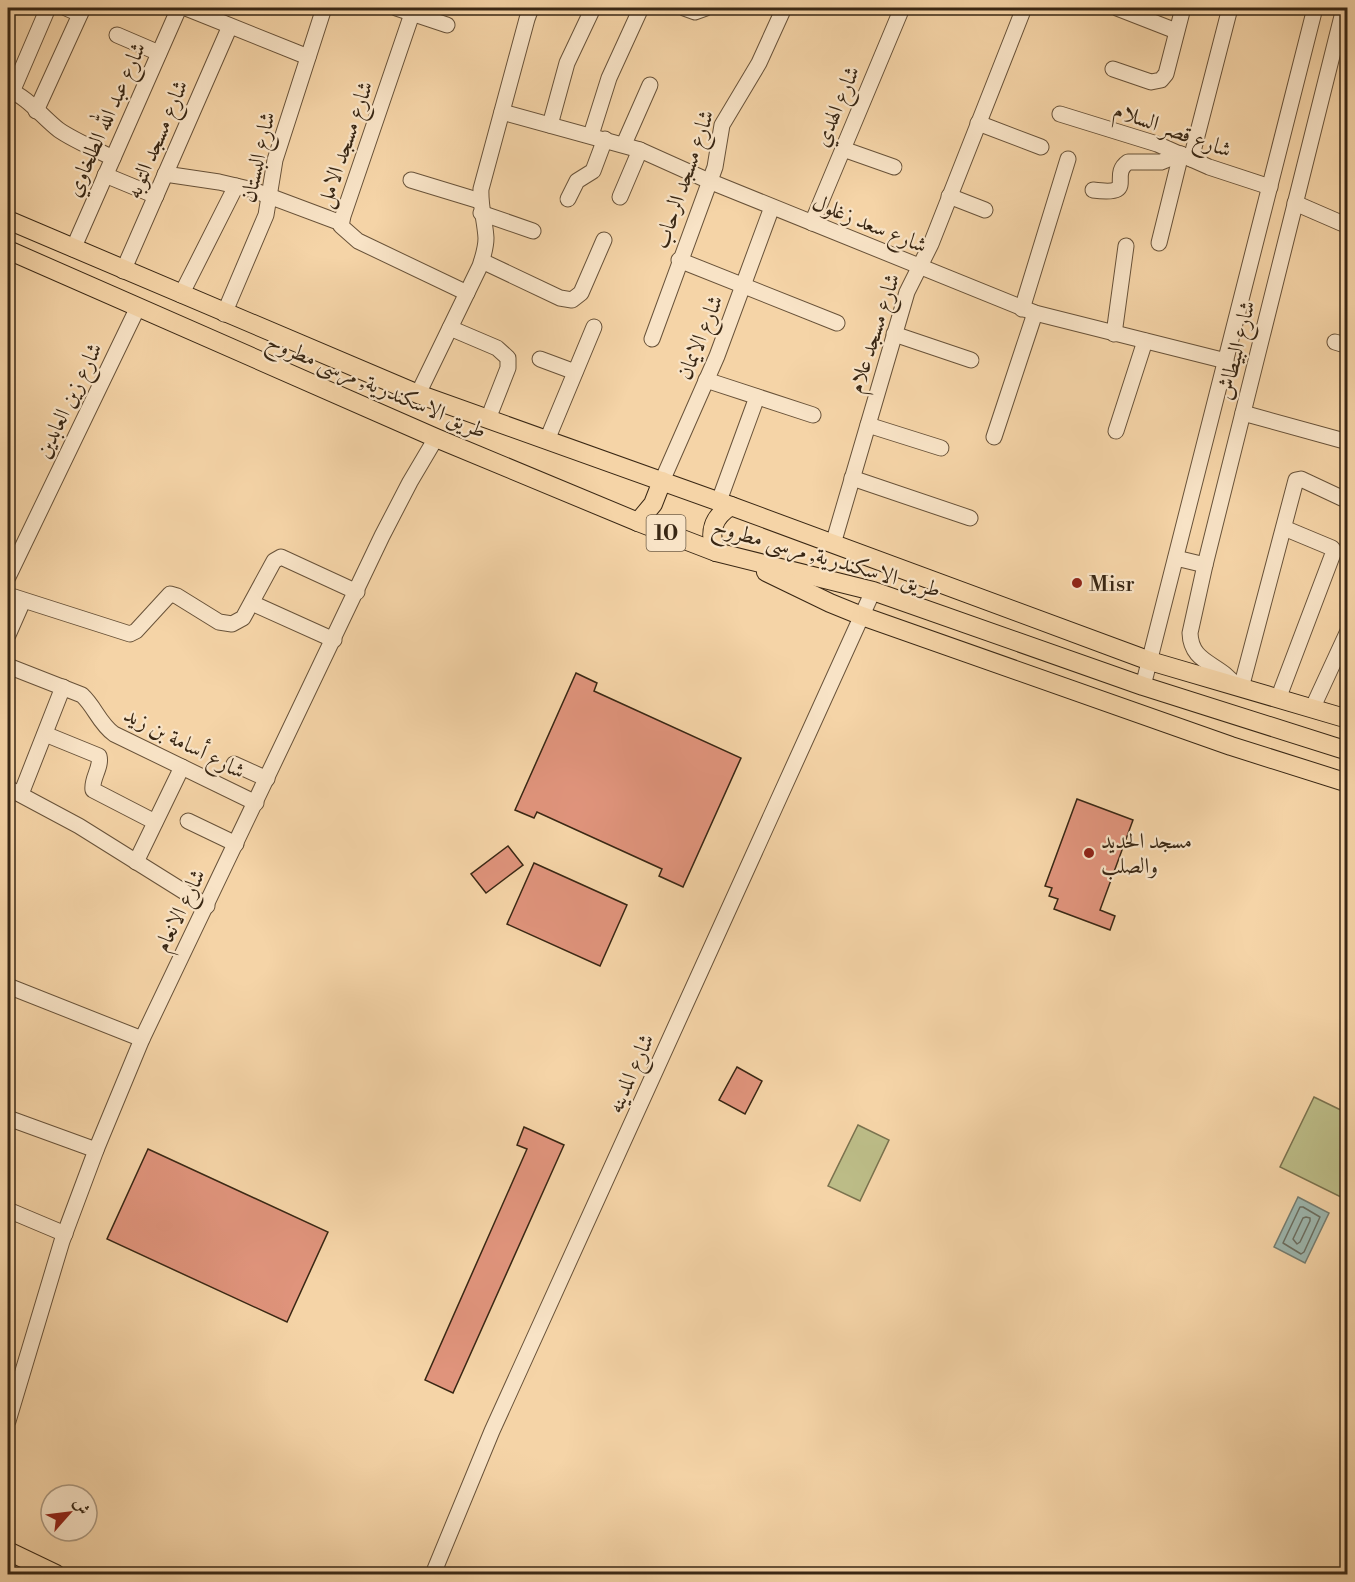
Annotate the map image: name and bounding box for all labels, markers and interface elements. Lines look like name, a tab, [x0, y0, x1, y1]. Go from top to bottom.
street label: شارع عبد الله الطلخاوي	[56, 36, 156, 203]
street label: شارع الهدي	[808, 62, 870, 153]
street label: شارع مسجد التوبه	[120, 76, 198, 205]
street label: شارع مسجد الامل	[311, 78, 383, 213]
street label: شارع قصر السلام	[1108, 97, 1235, 169]
street label: شارع مسجد الرحاب	[648, 106, 725, 254]
street label: شارع البستان	[235, 109, 286, 206]
street label: شارع سعد زغلول	[807, 189, 931, 263]
street label: شارع مسجد علام	[842, 270, 911, 398]
street label: شارع الايمان	[671, 291, 733, 385]
street label: شارع البيطاش	[1211, 298, 1266, 404]
street label: طريق الاسكندرية, مرسى مطروح	[260, 328, 490, 450]
street label: شارع زين العابدين	[30, 339, 112, 465]
street label: طريق الاسكندرية, مرسى مطروح	[708, 513, 944, 609]
road number: 10	[646, 515, 686, 551]
place label: Misr	[1089, 571, 1135, 598]
marker: Misr	[1070, 576, 1084, 590]
street label: شارع أسامة بن زيد	[117, 699, 251, 789]
place label: مسجد الحديد والصلب	[1101, 828, 1192, 880]
marker: مسجد الحديد والصلب	[1082, 846, 1096, 860]
street label: شارع الانعام	[149, 865, 216, 959]
street label: شارع المدينه	[602, 1030, 664, 1119]
north arrow	[39, 1483, 99, 1543]
text: ش	[69, 1495, 94, 1518]

